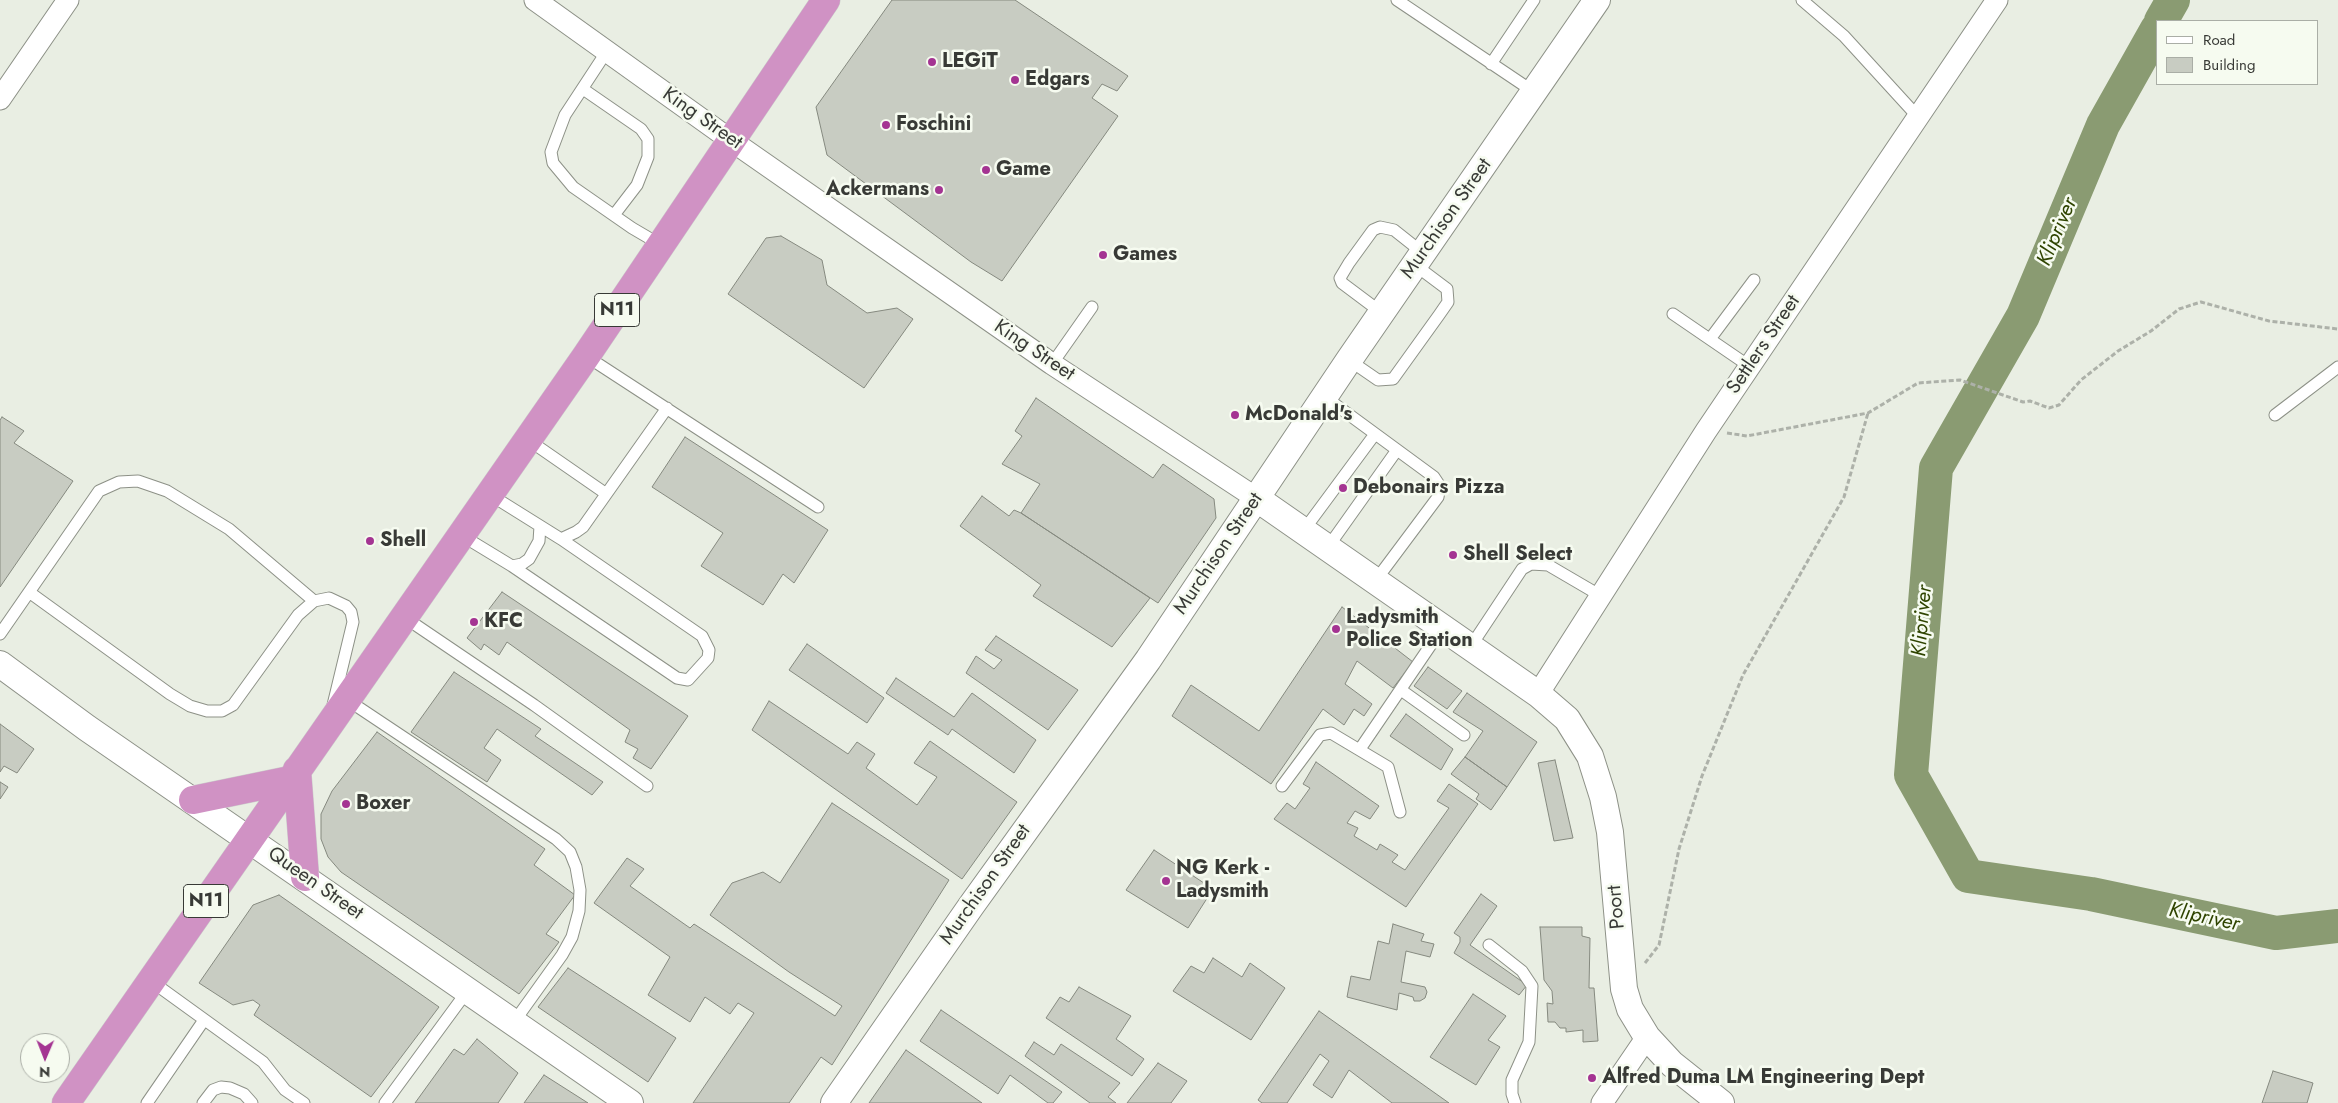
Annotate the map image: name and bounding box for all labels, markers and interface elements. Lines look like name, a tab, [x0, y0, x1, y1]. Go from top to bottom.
legend	[2156, 20, 2318, 85]
text: Road	[2203, 29, 2235, 51]
place label: LEGiT	[942, 50, 998, 74]
text: Building	[2203, 54, 2255, 76]
marker: LEGiT	[926, 56, 938, 68]
place label: Edgars	[1025, 68, 1090, 92]
marker: Edgars	[1009, 74, 1021, 86]
street label: King Street	[657, 83, 747, 155]
place label: Foschini	[896, 113, 971, 137]
marker: Foschini	[880, 119, 892, 131]
street label: Murchison Street	[1397, 154, 1497, 284]
place label: Game	[996, 158, 1051, 182]
marker: Game	[980, 164, 992, 176]
place label: Ackermans	[826, 178, 929, 202]
marker: Ackermans	[933, 184, 945, 196]
water label: Klipriver	[2032, 194, 2084, 270]
place label: Games	[1113, 243, 1177, 267]
marker: Games	[1097, 249, 1109, 261]
street label: Settlers Street	[1722, 291, 1806, 399]
road number: N11	[594, 294, 640, 326]
street label: King Street	[989, 315, 1079, 387]
place label: McDonald's	[1245, 403, 1352, 427]
marker: McDonald's	[1229, 409, 1241, 421]
place label: Debonairs Pizza	[1353, 476, 1505, 500]
marker: Debonairs Pizza	[1337, 482, 1349, 494]
street label: Murchison Street	[1169, 489, 1269, 619]
place label: Shell	[380, 529, 426, 553]
marker: Shell	[364, 535, 376, 547]
place label: Shell Select	[1463, 543, 1572, 567]
marker: Shell Select	[1447, 549, 1459, 561]
water label: Klipriver	[1907, 584, 1939, 658]
place label: Ladysmith Police Station	[1346, 606, 1473, 653]
place label: KFC	[484, 610, 523, 634]
marker: KFC	[468, 616, 480, 628]
marker: Ladysmith Police Station	[1330, 623, 1342, 635]
place label: Boxer	[356, 792, 411, 816]
marker: Boxer	[340, 798, 352, 810]
street label: Murchison Street	[936, 820, 1036, 950]
street label: Queen Street	[263, 842, 367, 926]
place label: NG Kerk - Ladysmith	[1176, 857, 1269, 904]
marker: NG Kerk - Ladysmith	[1160, 875, 1172, 887]
road number: N11	[184, 884, 228, 918]
street label: Poort	[1603, 884, 1631, 930]
water label: Klipriver	[2166, 898, 2242, 938]
north arrow	[20, 1033, 70, 1083]
text: N	[39, 1062, 50, 1082]
place label: Alfred Duma LM Engineering Dept	[1602, 1066, 1924, 1090]
marker: Alfred Duma LM Engineering Dept	[1586, 1072, 1598, 1084]

